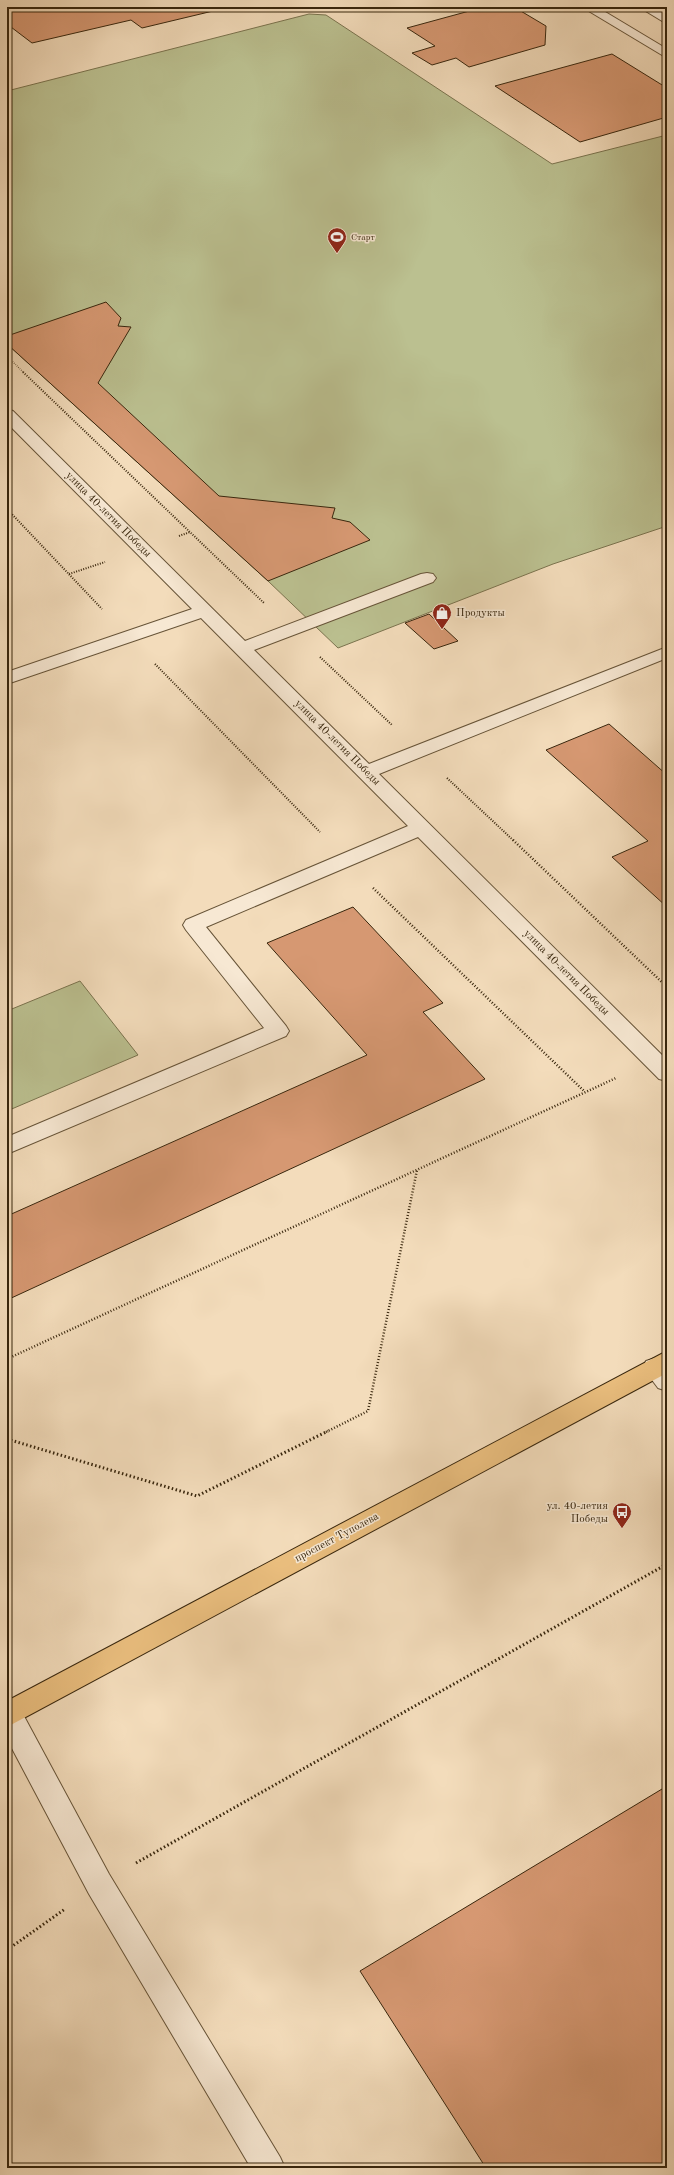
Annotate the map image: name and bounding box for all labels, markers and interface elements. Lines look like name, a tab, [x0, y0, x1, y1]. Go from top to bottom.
sports icon: Старт	[326, 226, 348, 254]
place label: Старт	[351, 233, 375, 242]
street label: улица 40-летия Победы	[63, 470, 153, 560]
shop icon: Продукты	[431, 602, 453, 630]
place label: Продукты	[456, 608, 505, 619]
street label: улица 40-летия Победы	[292, 698, 382, 788]
street label: улица 40-летия Победы	[521, 928, 611, 1018]
place label: ул. 40-летия Победы	[547, 1501, 608, 1525]
bus stop icon: ул. 40-летия Победы	[611, 1501, 633, 1529]
street label: проспект Туполева	[293, 1511, 381, 1565]

